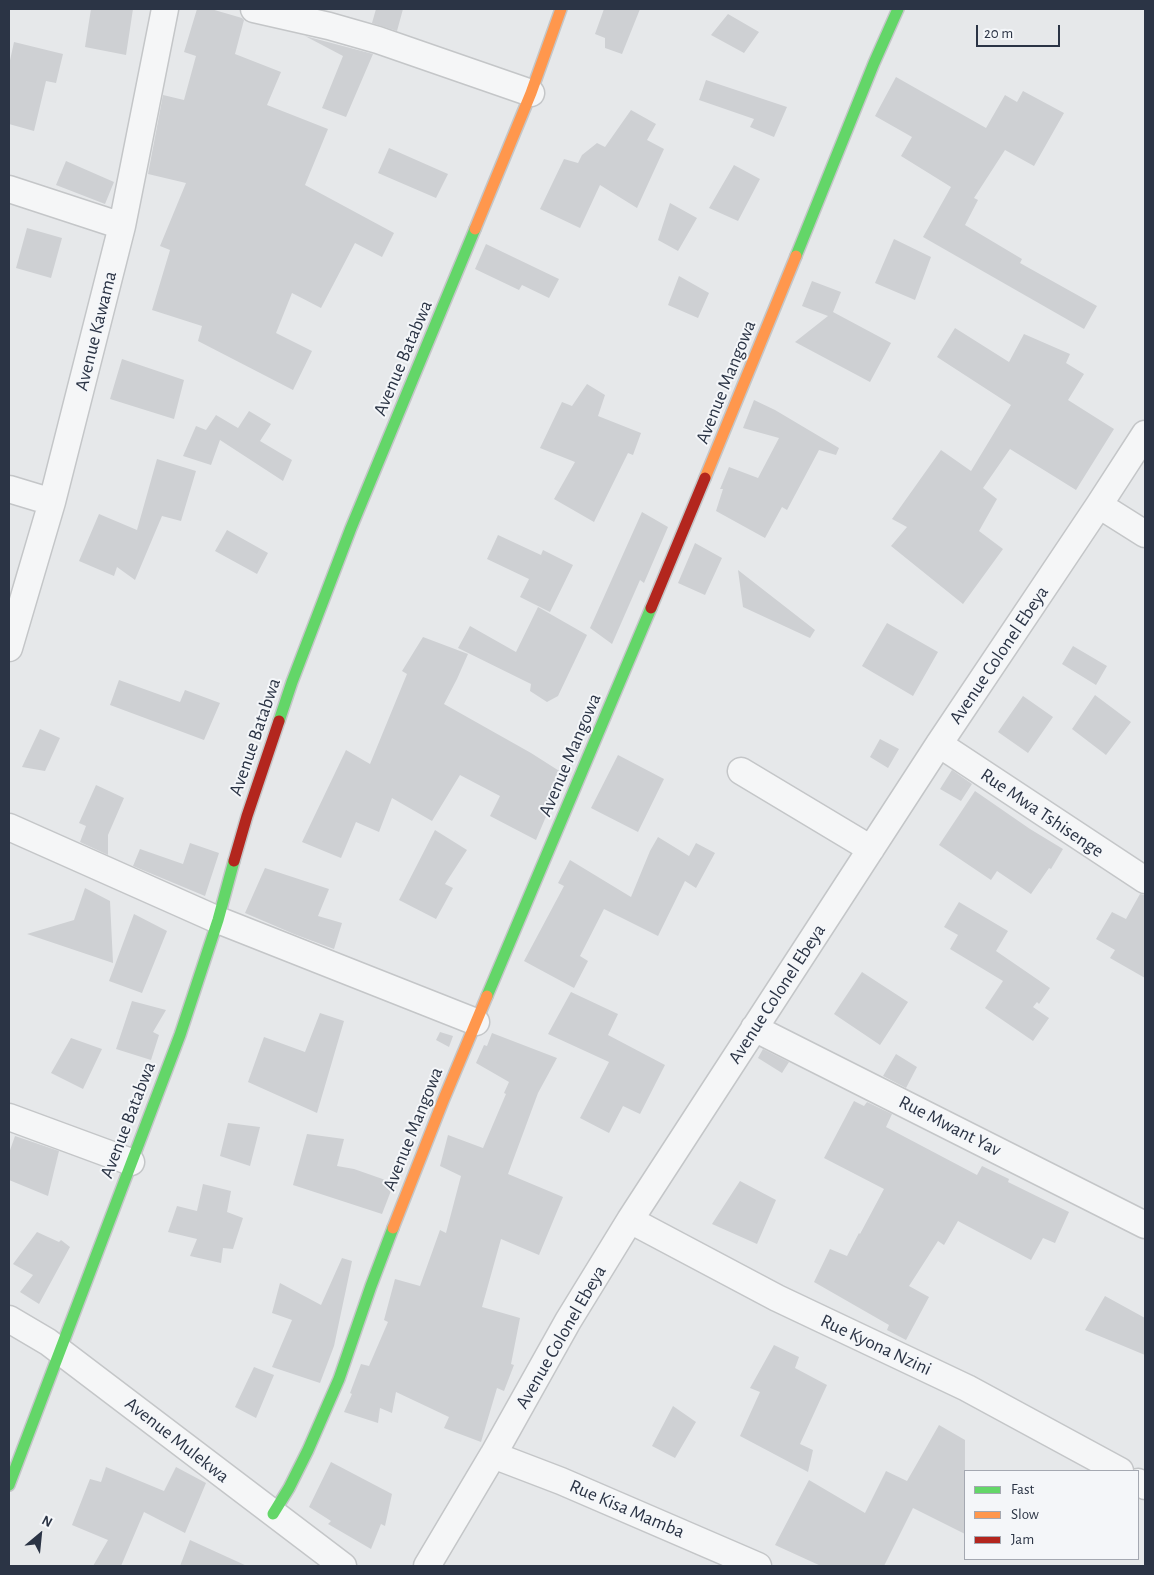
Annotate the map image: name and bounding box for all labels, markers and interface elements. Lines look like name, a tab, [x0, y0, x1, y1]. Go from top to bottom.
scale bar	[979, 15, 1063, 47]
text: 20 m	[984, 26, 1013, 41]
street label: Avenue Kawama	[70, 269, 122, 393]
street label: Avenue Batabwa	[368, 297, 438, 419]
street label: Avenue Mangowa	[691, 317, 761, 447]
street label: Avenue Colonel Ebeya	[944, 582, 1054, 728]
street label: Avenue Batabwa	[224, 675, 286, 799]
street label: Avenue Mangowa	[534, 690, 606, 820]
street label: Rue Mwa Tshisenge	[976, 763, 1108, 863]
street label: Avenue Colonel Ebeya	[723, 920, 831, 1068]
street label: Avenue Batabwa	[95, 1058, 161, 1182]
street label: Avenue Mangowa	[378, 1064, 448, 1194]
street label: Rue Mwant Yav	[895, 1090, 1005, 1162]
street label: Avenue Colonel Ebeya	[511, 1261, 611, 1413]
street label: Rue Kyona Nzini	[817, 1309, 935, 1381]
street label: Avenue Mulekwa	[120, 1392, 234, 1488]
legend	[964, 1470, 1139, 1560]
street label: Rue Kisa Mamba	[566, 1475, 688, 1543]
text: Fast	[1011, 1482, 1034, 1497]
text: Slow	[1011, 1507, 1039, 1522]
north arrow	[15, 1510, 65, 1560]
text: N	[39, 1513, 55, 1530]
text: Jam	[1011, 1532, 1034, 1547]

